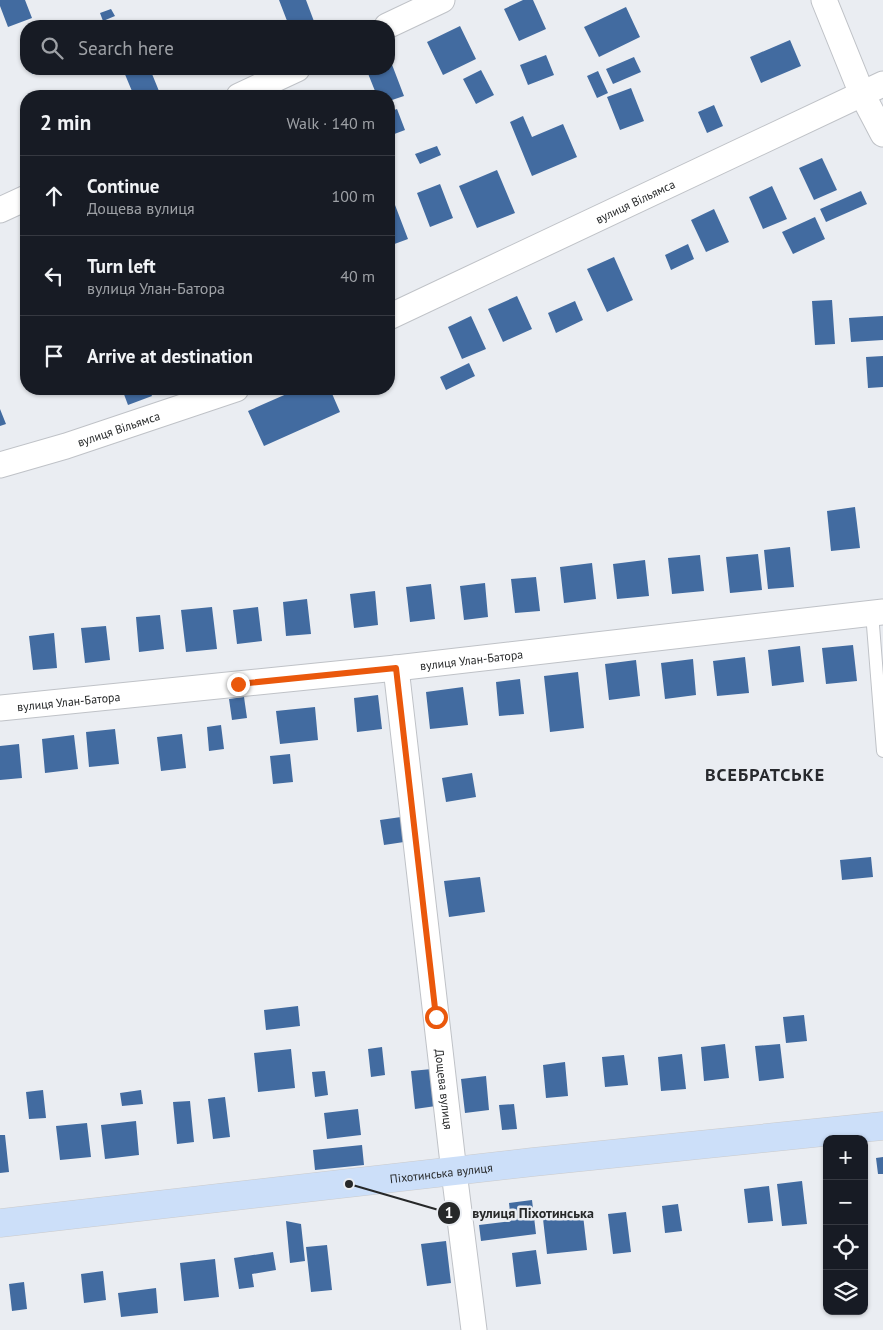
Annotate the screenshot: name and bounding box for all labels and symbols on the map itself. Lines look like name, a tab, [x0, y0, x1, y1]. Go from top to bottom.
street label: вулиця Вільямса	[593, 176, 677, 226]
street label: вулиця Вільямса	[75, 408, 162, 449]
street label: вулиця Улан-Батора	[419, 646, 524, 673]
route end	[227, 673, 250, 696]
street label: вулиця Улан-Батора	[16, 688, 121, 714]
district label: ВСЕБРАТСЬКЕ	[705, 763, 825, 786]
route start	[425, 1006, 448, 1029]
street label: Дощева вулиця	[432, 1048, 457, 1130]
street label: Піхотинська вулиця	[389, 1159, 493, 1186]
callout: вулиця Піхотинська	[437, 1198, 604, 1227]
text: 1	[445, 1203, 453, 1222]
text: вулиця Піхотинська	[472, 1204, 594, 1222]

